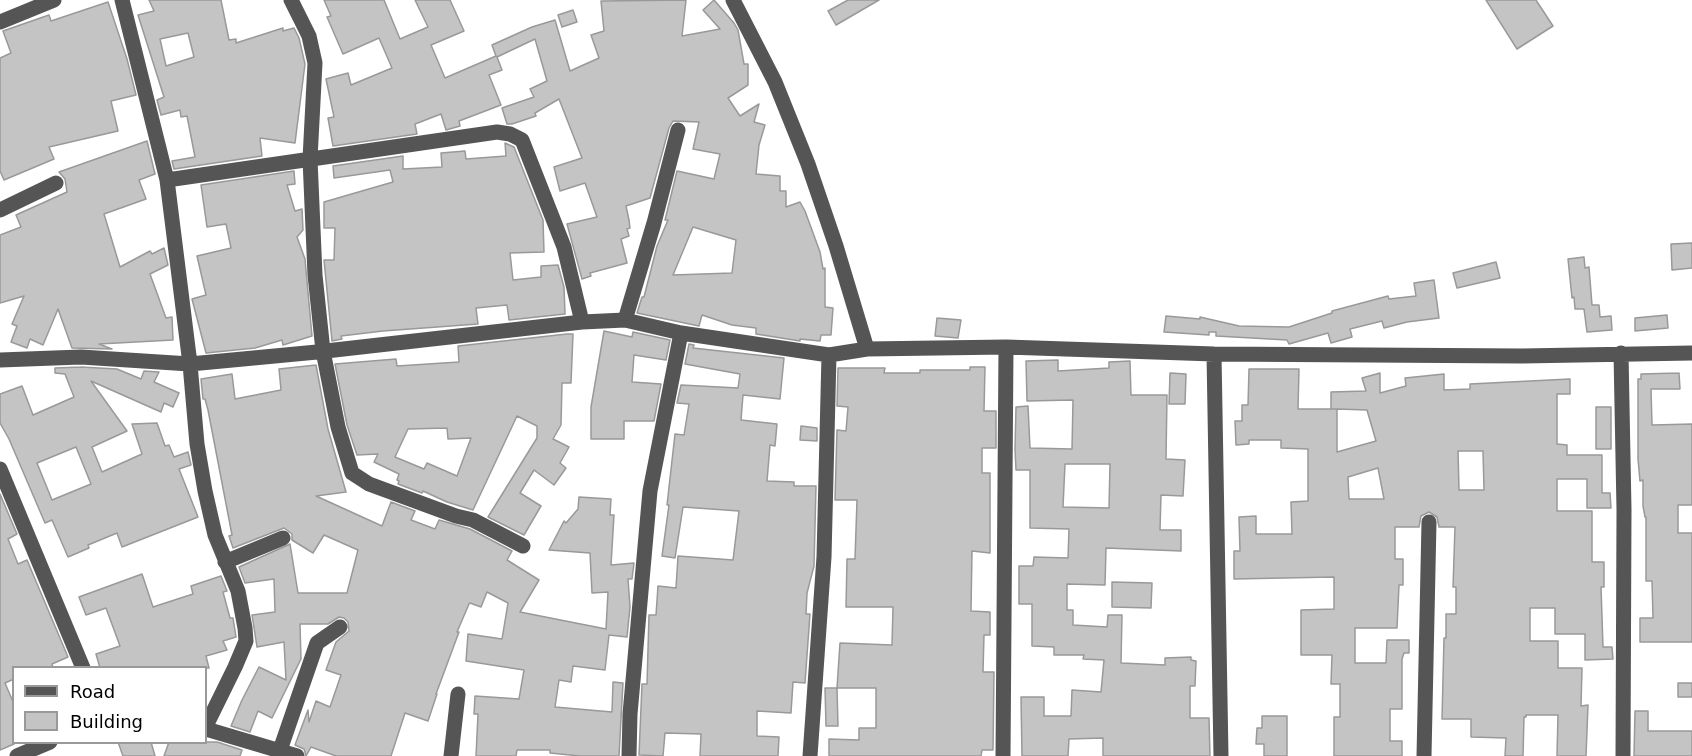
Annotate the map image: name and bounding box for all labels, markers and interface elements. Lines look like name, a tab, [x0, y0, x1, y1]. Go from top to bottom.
legend	[12, 666, 207, 744]
text: Road	[70, 681, 115, 702]
text: Building	[70, 711, 143, 732]

